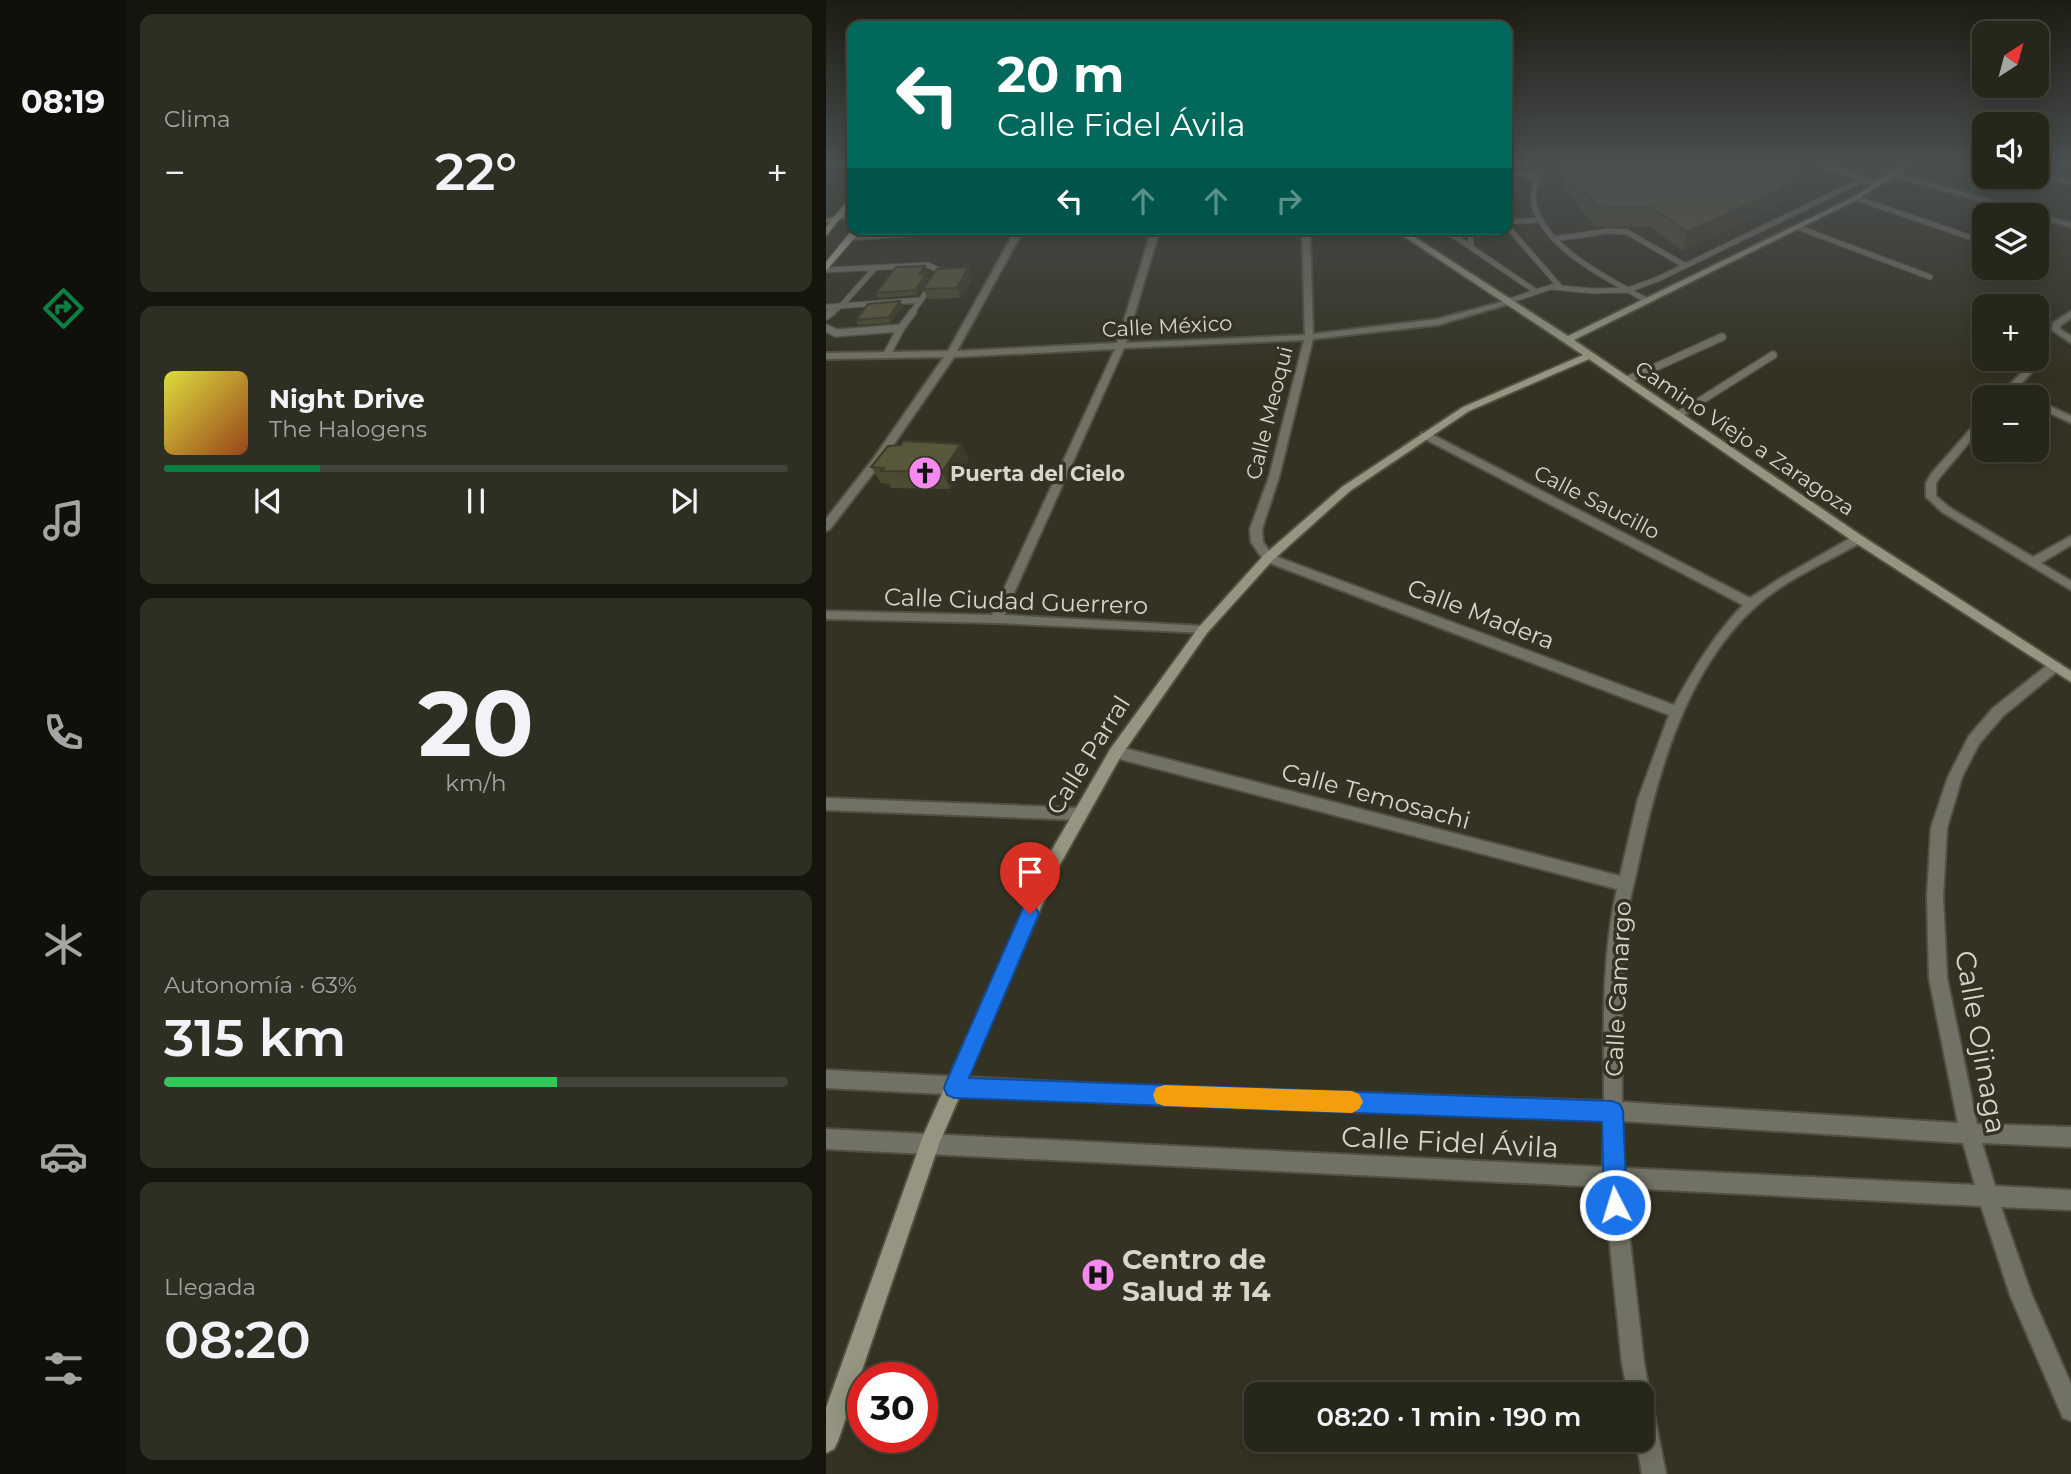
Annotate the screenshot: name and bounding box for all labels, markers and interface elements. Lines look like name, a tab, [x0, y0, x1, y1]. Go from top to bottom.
north arrow	[1972, 21, 2049, 98]
map controls	[1972, 21, 2049, 462]
text: 20 m	[997, 45, 1124, 104]
icon: left	[882, 49, 973, 140]
text: 08:19	[21, 82, 105, 121]
text: Clima	[164, 105, 231, 133]
text: Calle Fidel Ávila	[997, 105, 1246, 144]
button: sound	[1972, 112, 2049, 189]
text: 22°	[435, 140, 517, 203]
text: −	[164, 149, 186, 196]
text: +	[766, 149, 788, 196]
icon: left	[1051, 182, 1089, 220]
icon: ahead	[1124, 182, 1162, 220]
icon: ahead	[1197, 182, 1235, 220]
icon: right	[1270, 182, 1308, 220]
button: layers	[1972, 203, 2049, 280]
icon: directions	[39, 284, 88, 333]
button: +	[1972, 294, 2049, 371]
street label: Calle México	[1101, 310, 1233, 342]
street label: Calle Meoqui	[1240, 344, 1298, 482]
street label: Camino Viejo a Zaragoza	[1631, 355, 1859, 521]
text: Night Drive	[269, 383, 425, 415]
button: −	[1972, 385, 2049, 462]
text: The Halogens	[269, 415, 427, 443]
church icon: Puerta del Cielo	[906, 454, 944, 492]
street label: Calle Saucillo	[1530, 460, 1664, 544]
place label: Puerta del Cielo	[950, 461, 1125, 486]
icon: previous	[249, 482, 287, 520]
icon: pause	[457, 482, 495, 520]
icon: next	[665, 482, 703, 520]
icon: music	[39, 496, 88, 545]
street label: Calle Madera	[1403, 573, 1559, 655]
street label: Calle Ciudad Guerrero	[884, 582, 1148, 620]
text: 20	[418, 668, 534, 779]
street label: Calle Parral	[1040, 690, 1136, 820]
icon: phone	[39, 708, 88, 757]
street label: Calle Temosachi	[1279, 757, 1473, 835]
text: km/h	[445, 769, 507, 797]
pin	[1000, 842, 1060, 914]
icon: arrive	[1011, 853, 1049, 891]
street label: Calle Camargo	[1599, 900, 1637, 1078]
icon: climate	[39, 920, 88, 969]
street label: Calle Ojinaga	[1948, 948, 2014, 1136]
text: Autonomía · 63%	[164, 971, 357, 999]
text: 315 km	[164, 1006, 346, 1069]
street label: Calle Fidel Ávila	[1340, 1119, 1560, 1165]
icon: car	[39, 1132, 88, 1181]
position arrow	[1578, 1168, 1652, 1242]
place label: Centro de Salud # 14	[1122, 1242, 1271, 1308]
hospital icon: Centro de Salud # 14	[1079, 1256, 1117, 1294]
text: Llegada	[164, 1273, 256, 1301]
text: 08:20	[164, 1308, 311, 1371]
icon: filters	[39, 1344, 88, 1393]
speed limit sign: 30	[847, 1362, 938, 1453]
text: 08:20 · 1 min · 190 m	[1317, 1401, 1581, 1433]

